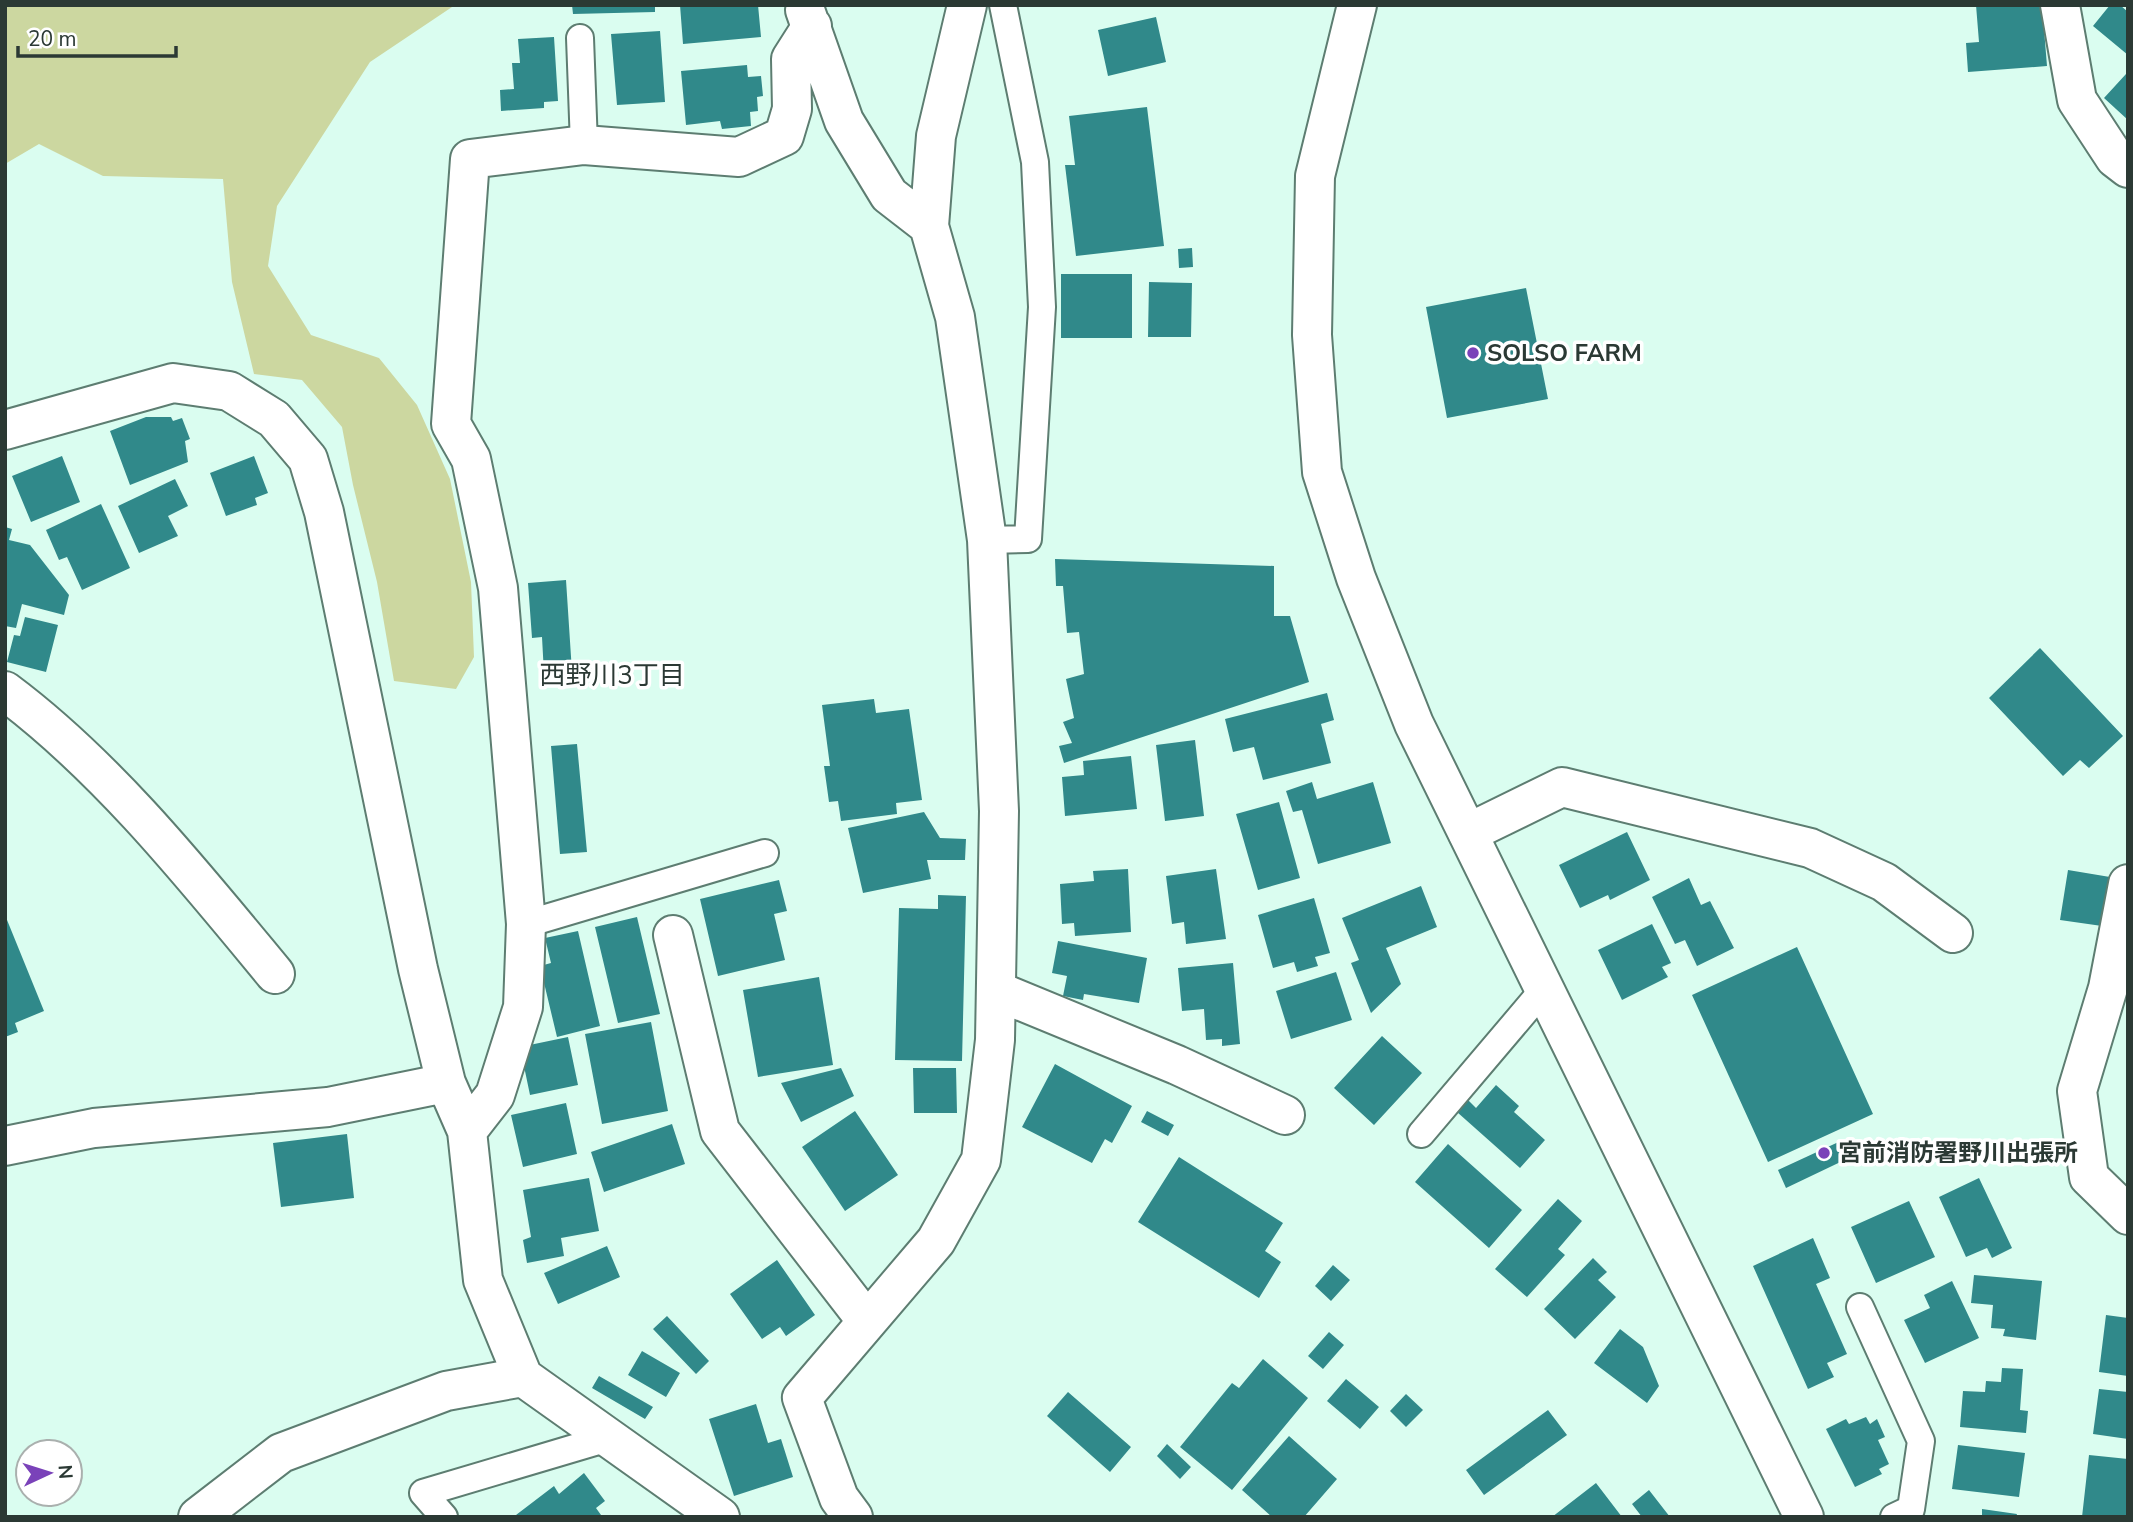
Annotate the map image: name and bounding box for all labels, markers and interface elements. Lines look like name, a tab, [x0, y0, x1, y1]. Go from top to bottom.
scale bar	[18, 14, 175, 58]
text: 20 m	[28, 25, 77, 53]
place label: SOLSO FARM	[1487, 337, 1642, 369]
marker: SOLSO FARM	[1465, 345, 1481, 361]
district label: 西野川3丁目	[539, 658, 685, 693]
place label: 宮前消防署野川出張所	[1838, 1137, 2078, 1169]
marker: 宮前消防署野川出張所	[1816, 1145, 1832, 1161]
north arrow	[14, 1438, 84, 1508]
text: N	[51, 1464, 78, 1480]

